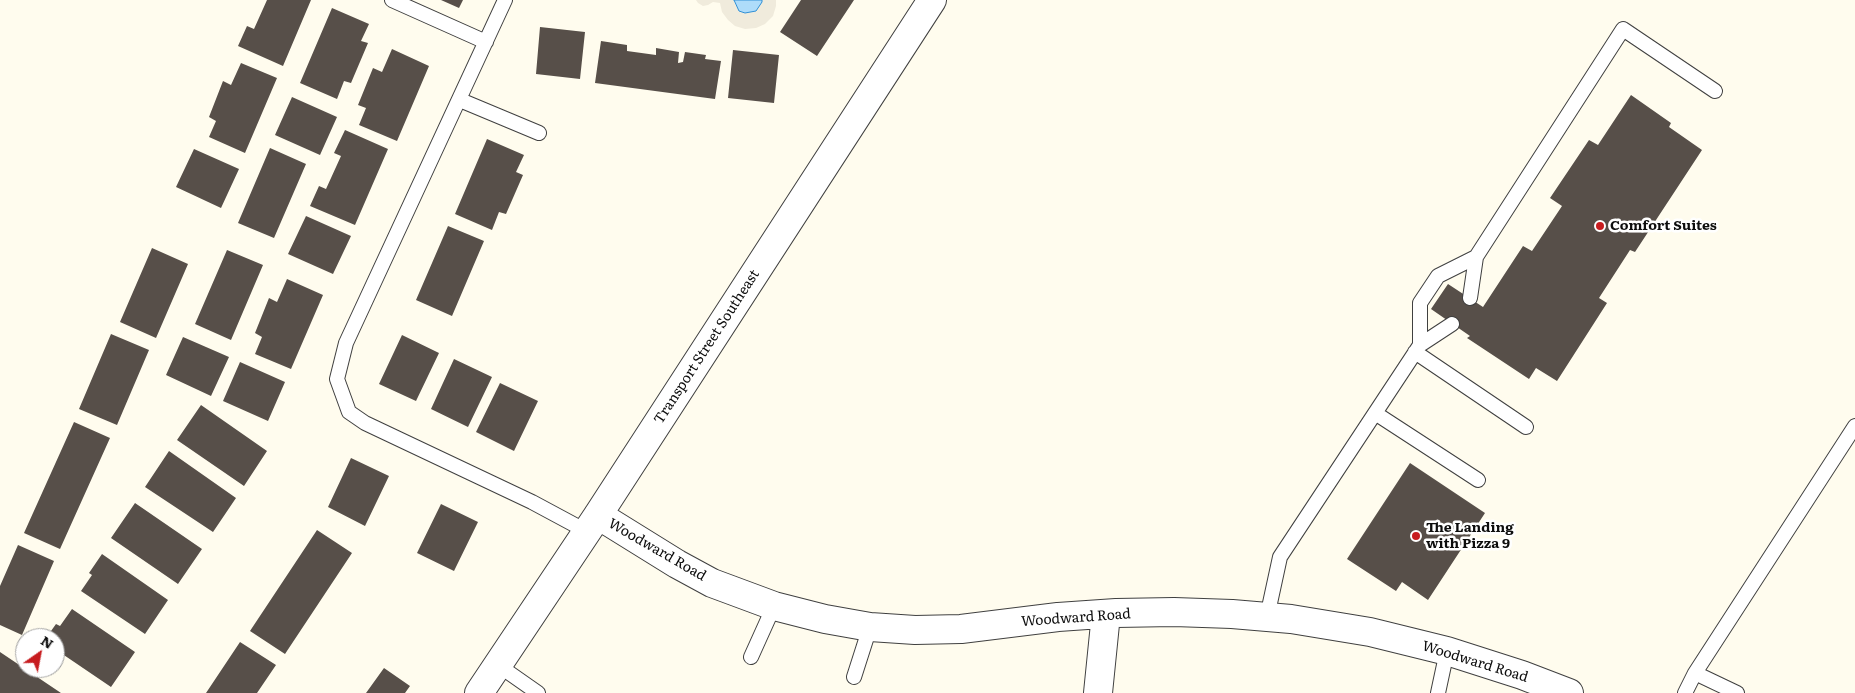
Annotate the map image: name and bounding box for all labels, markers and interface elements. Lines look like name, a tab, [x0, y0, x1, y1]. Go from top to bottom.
place label: Comfort Suites	[1610, 218, 1717, 234]
marker: Comfort Suites	[1594, 220, 1606, 232]
street label: Transport Street Southeast	[651, 267, 763, 427]
street label: Woodward Road	[605, 515, 709, 585]
place label: The Landing with Pizza 9	[1426, 520, 1514, 552]
marker: The Landing with Pizza 9	[1410, 530, 1422, 542]
street label: Woodward Road	[1021, 606, 1131, 630]
north arrow	[15, 628, 65, 678]
text: N	[37, 630, 58, 653]
street label: Woodward Road	[1420, 638, 1530, 686]

